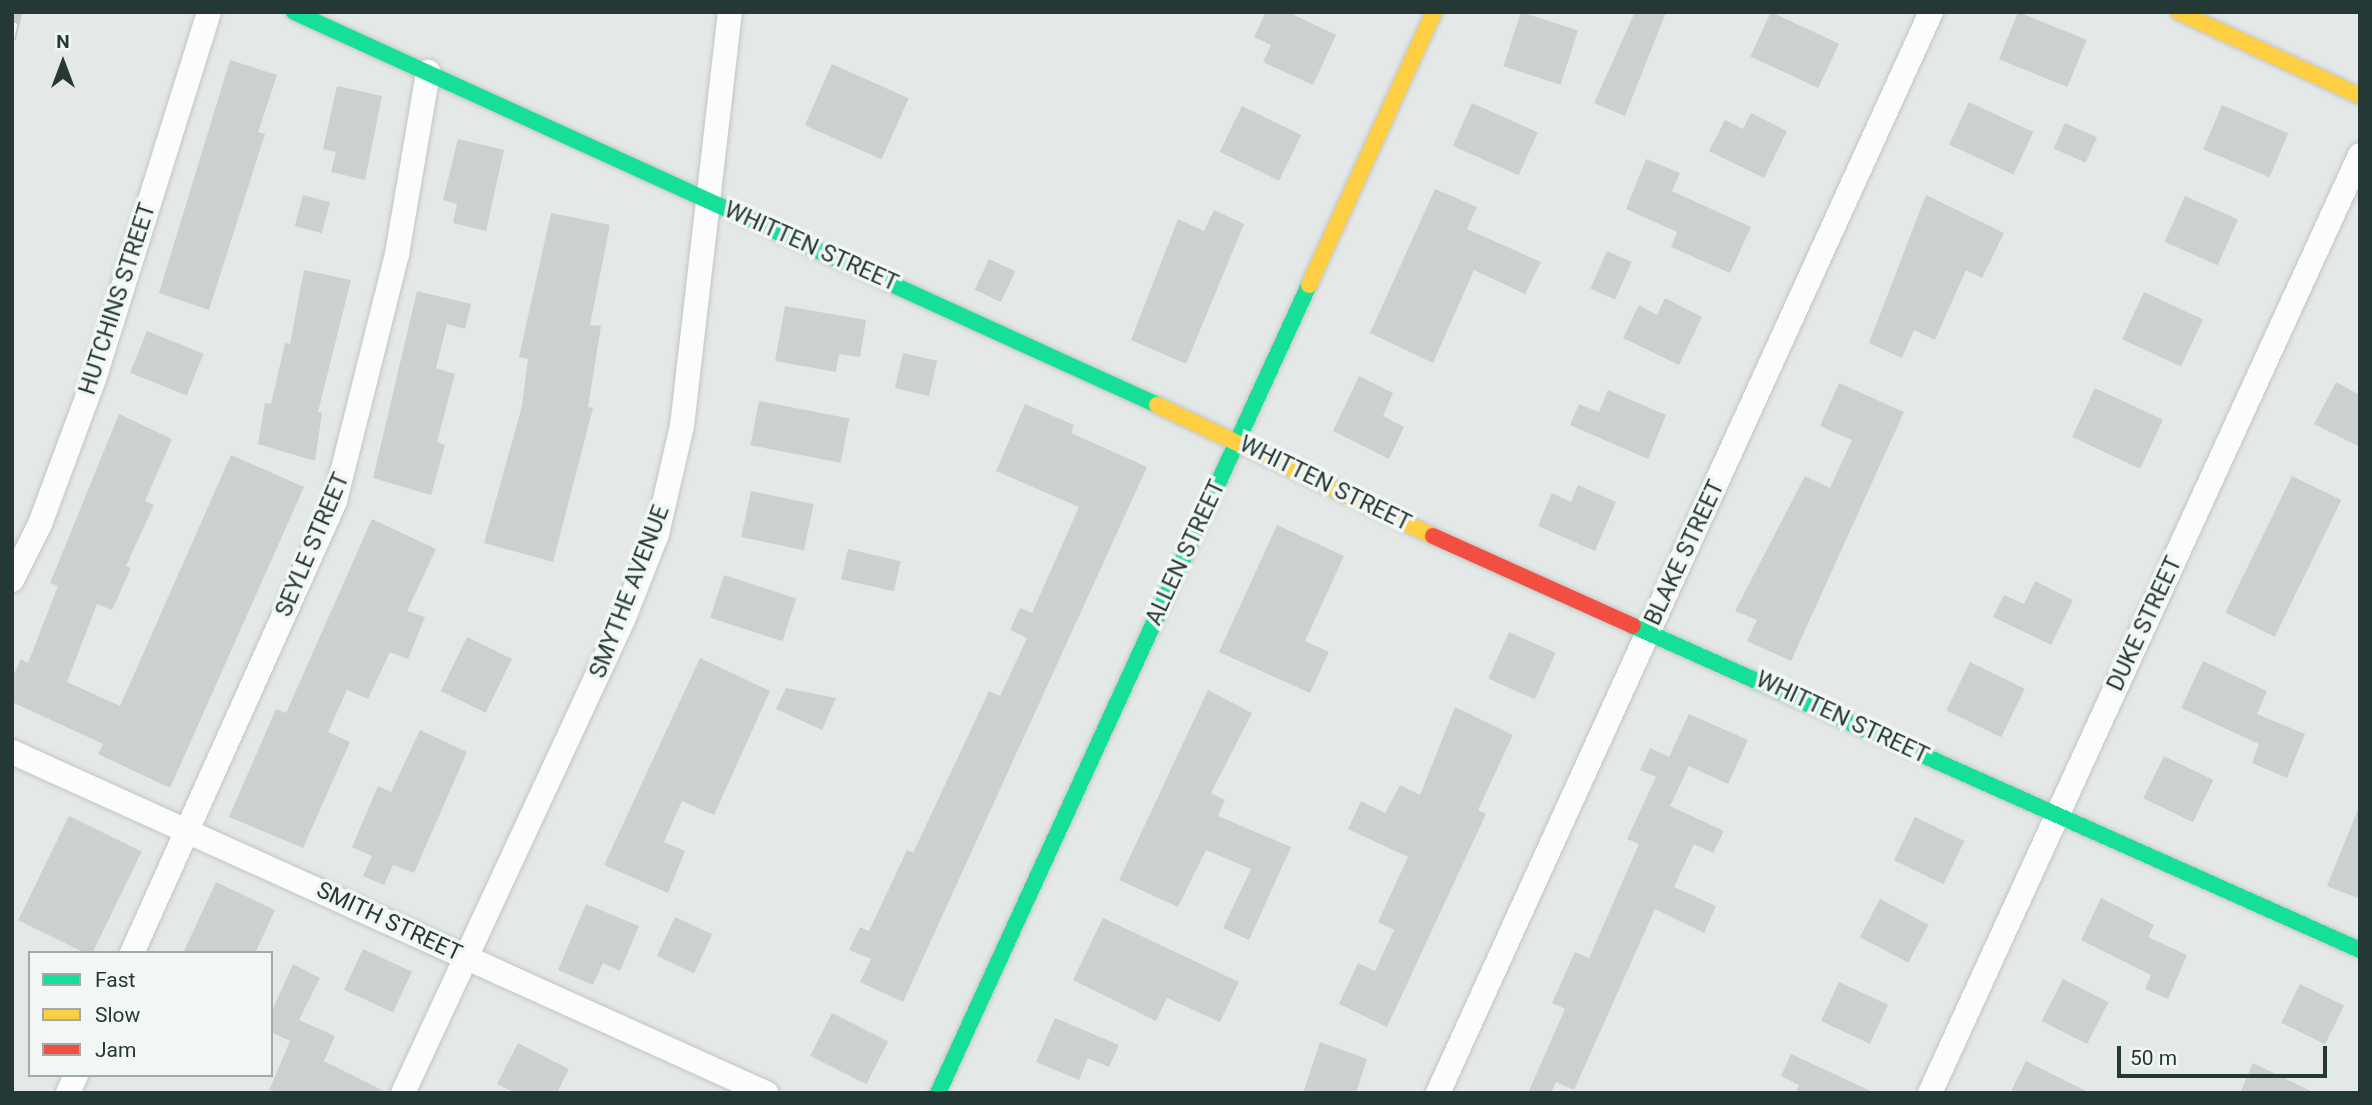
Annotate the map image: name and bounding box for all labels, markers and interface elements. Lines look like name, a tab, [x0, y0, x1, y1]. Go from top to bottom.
north arrow	[28, 28, 98, 98]
text: N	[56, 30, 70, 53]
street label: WHITTEN STREET	[720, 196, 902, 298]
street label: HUTCHINS STREET	[74, 200, 162, 398]
street label: WHITTEN STREET	[1235, 431, 1415, 537]
street label: SEYLE STREET	[270, 469, 356, 621]
street label: ALLEN STREET	[1140, 476, 1232, 630]
street label: BLAKE STREET	[1639, 476, 1731, 630]
street label: SMYTHE AVENUE	[584, 502, 676, 682]
street label: DUKE STREET	[2102, 553, 2188, 695]
street label: WHITTEN STREET	[1751, 666, 1933, 770]
street label: SMITH STREET	[312, 876, 466, 968]
legend	[28, 951, 273, 1077]
text: Fast	[95, 968, 135, 992]
text: Slow	[95, 1003, 140, 1027]
scale bar	[2120, 1032, 2330, 1076]
text: Jam	[95, 1038, 136, 1062]
text: 50 m	[2130, 1046, 2177, 1070]

